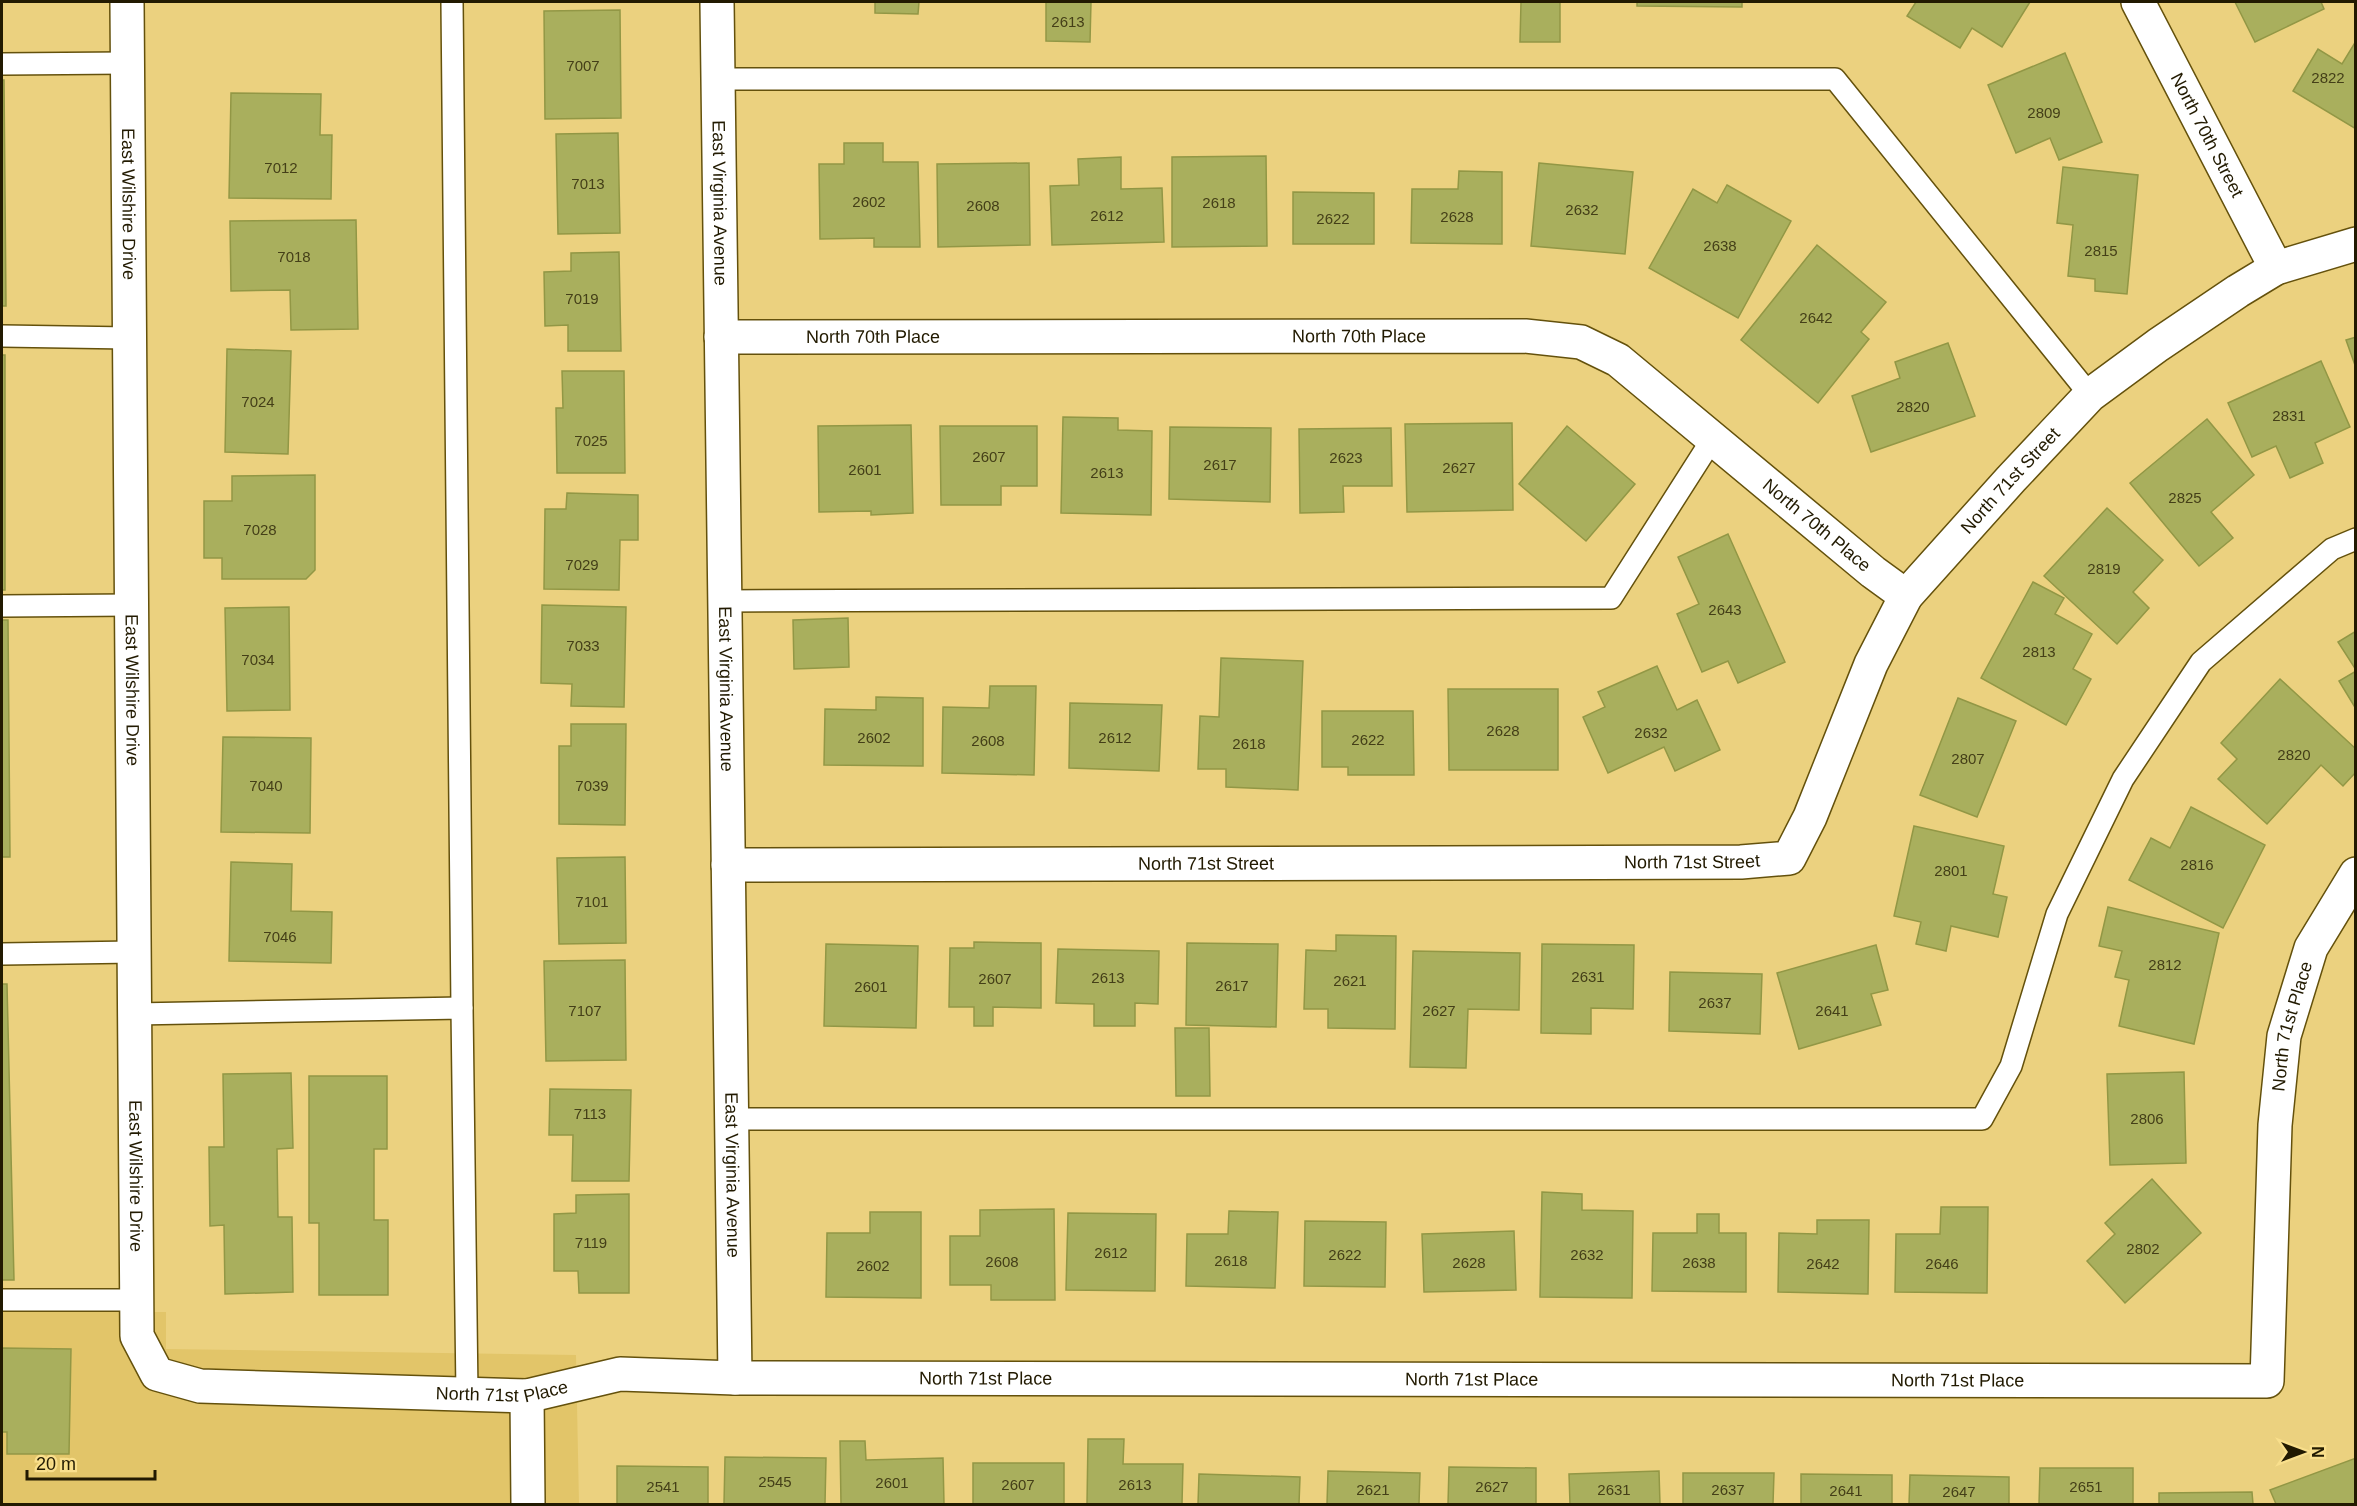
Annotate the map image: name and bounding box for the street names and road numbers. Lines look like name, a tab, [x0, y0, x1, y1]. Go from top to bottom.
street label: North 70th Street	[2167, 70, 2248, 201]
street label: East Virginia Avenue	[709, 120, 731, 286]
street label: East Wilshire Drive	[118, 128, 139, 280]
street label: North 70th Place	[1292, 326, 1426, 346]
street label: North 70th Place	[806, 327, 940, 347]
street label: North 71st Street	[1957, 424, 2064, 538]
street label: North 70th Place	[1759, 475, 1875, 576]
street label: East Virginia Avenue	[715, 606, 737, 772]
street label: East Wilshire Drive	[122, 614, 143, 766]
street label: North 71st Street	[1624, 850, 1761, 872]
street label: North 71st Street	[1138, 853, 1274, 874]
street label: North 71st Place	[2268, 959, 2316, 1092]
street label: East Virginia Avenue	[721, 1092, 743, 1258]
street label: East Wilshire Drive	[125, 1100, 146, 1252]
street label: North 71st Place	[919, 1368, 1052, 1389]
street label: North 71st Place	[1405, 1369, 1538, 1390]
street label: North 71st Place	[1891, 1370, 2024, 1391]
street label: North 71st Place	[435, 1377, 570, 1406]

